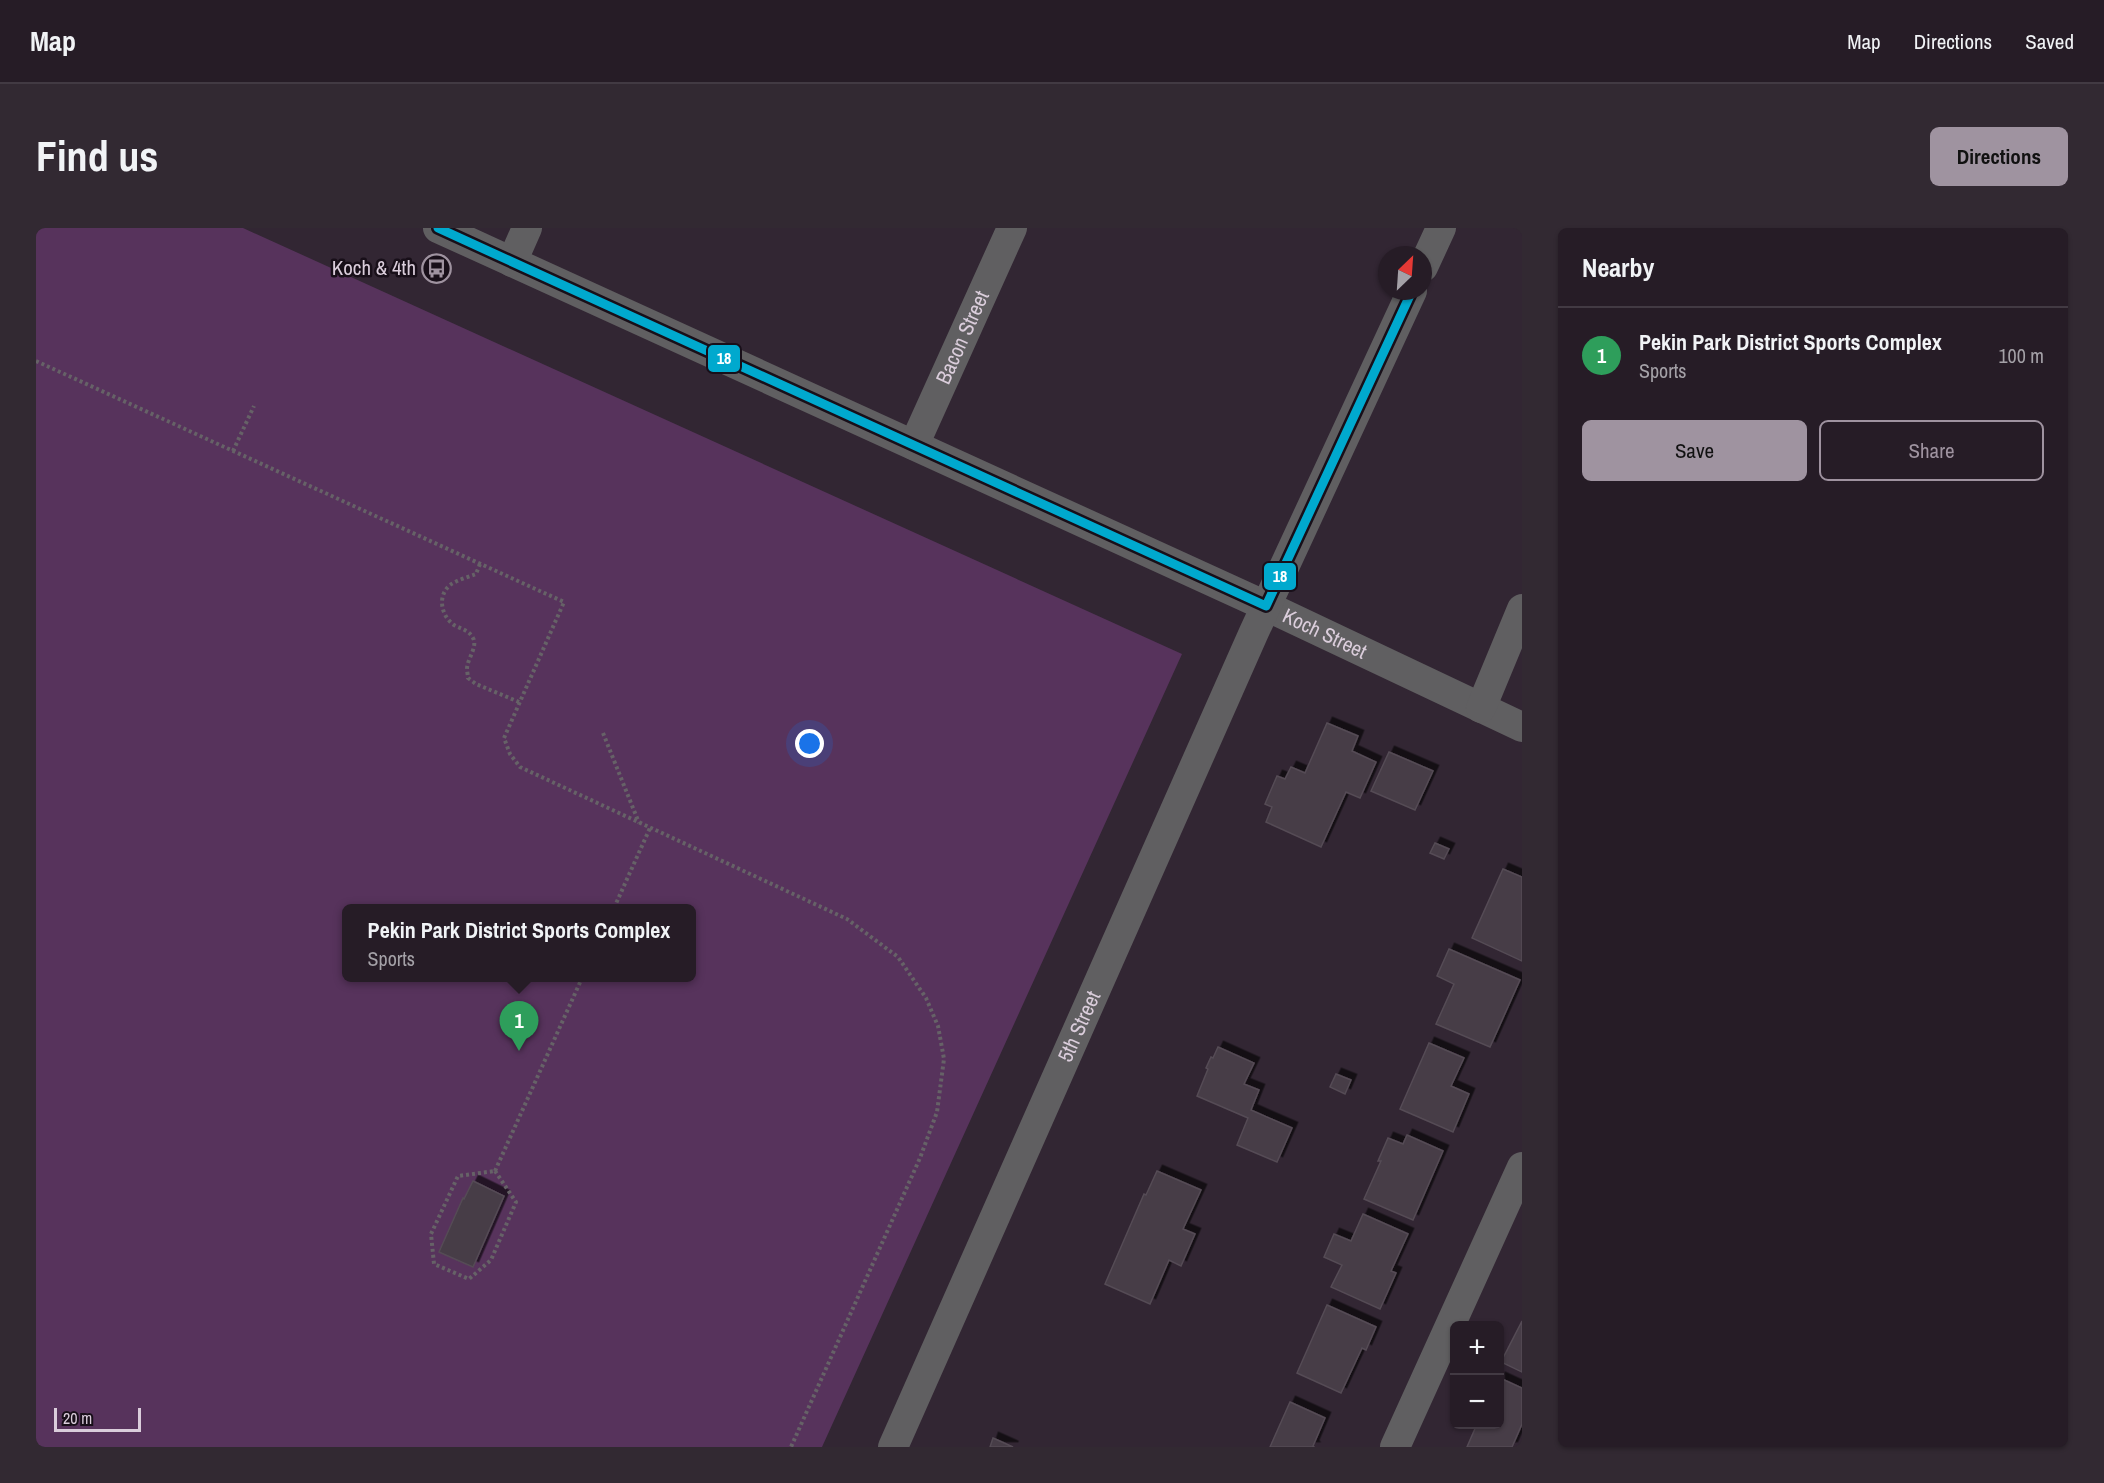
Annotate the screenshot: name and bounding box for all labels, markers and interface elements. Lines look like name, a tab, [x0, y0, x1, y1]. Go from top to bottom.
text: Map	[30, 22, 76, 60]
text: Map	[1847, 27, 1881, 56]
text: Directions	[1914, 27, 1992, 56]
text: Saved	[2025, 27, 2074, 56]
button: Directions	[1930, 127, 2068, 186]
text: Find us	[36, 128, 158, 184]
north arrow	[1378, 246, 1432, 300]
text: Nearby	[1582, 250, 1654, 285]
bus stop icon: Koch & 4th	[421, 252, 453, 284]
place label: Koch & 4th	[332, 253, 416, 282]
street label: Bacon Street	[928, 286, 996, 389]
text: Pekin Park District Sports Complex	[1639, 327, 1942, 357]
text: 1	[1597, 342, 1606, 369]
text: 100 m	[1998, 342, 2044, 369]
line badge: 18	[707, 344, 741, 373]
text: 18	[717, 347, 731, 369]
text: Sports	[1639, 357, 1686, 384]
button: Save	[1582, 420, 1807, 481]
button: Share	[1819, 420, 2044, 481]
line badge: 18	[1263, 562, 1297, 591]
text: 18	[1273, 565, 1287, 587]
street label: Koch Street	[1278, 601, 1372, 666]
your location	[795, 729, 824, 758]
popup	[342, 904, 696, 982]
text: Pekin Park District Sports Complex	[368, 915, 670, 945]
text: Sports	[368, 945, 415, 972]
street label: 5th Street	[1050, 986, 1107, 1066]
pin: 1	[500, 1002, 538, 1051]
map controls	[1450, 1321, 1504, 1429]
button: +	[1450, 1321, 1504, 1375]
button: −	[1450, 1375, 1504, 1429]
scale bar	[54, 1405, 141, 1432]
text: 20 m	[63, 1407, 92, 1429]

